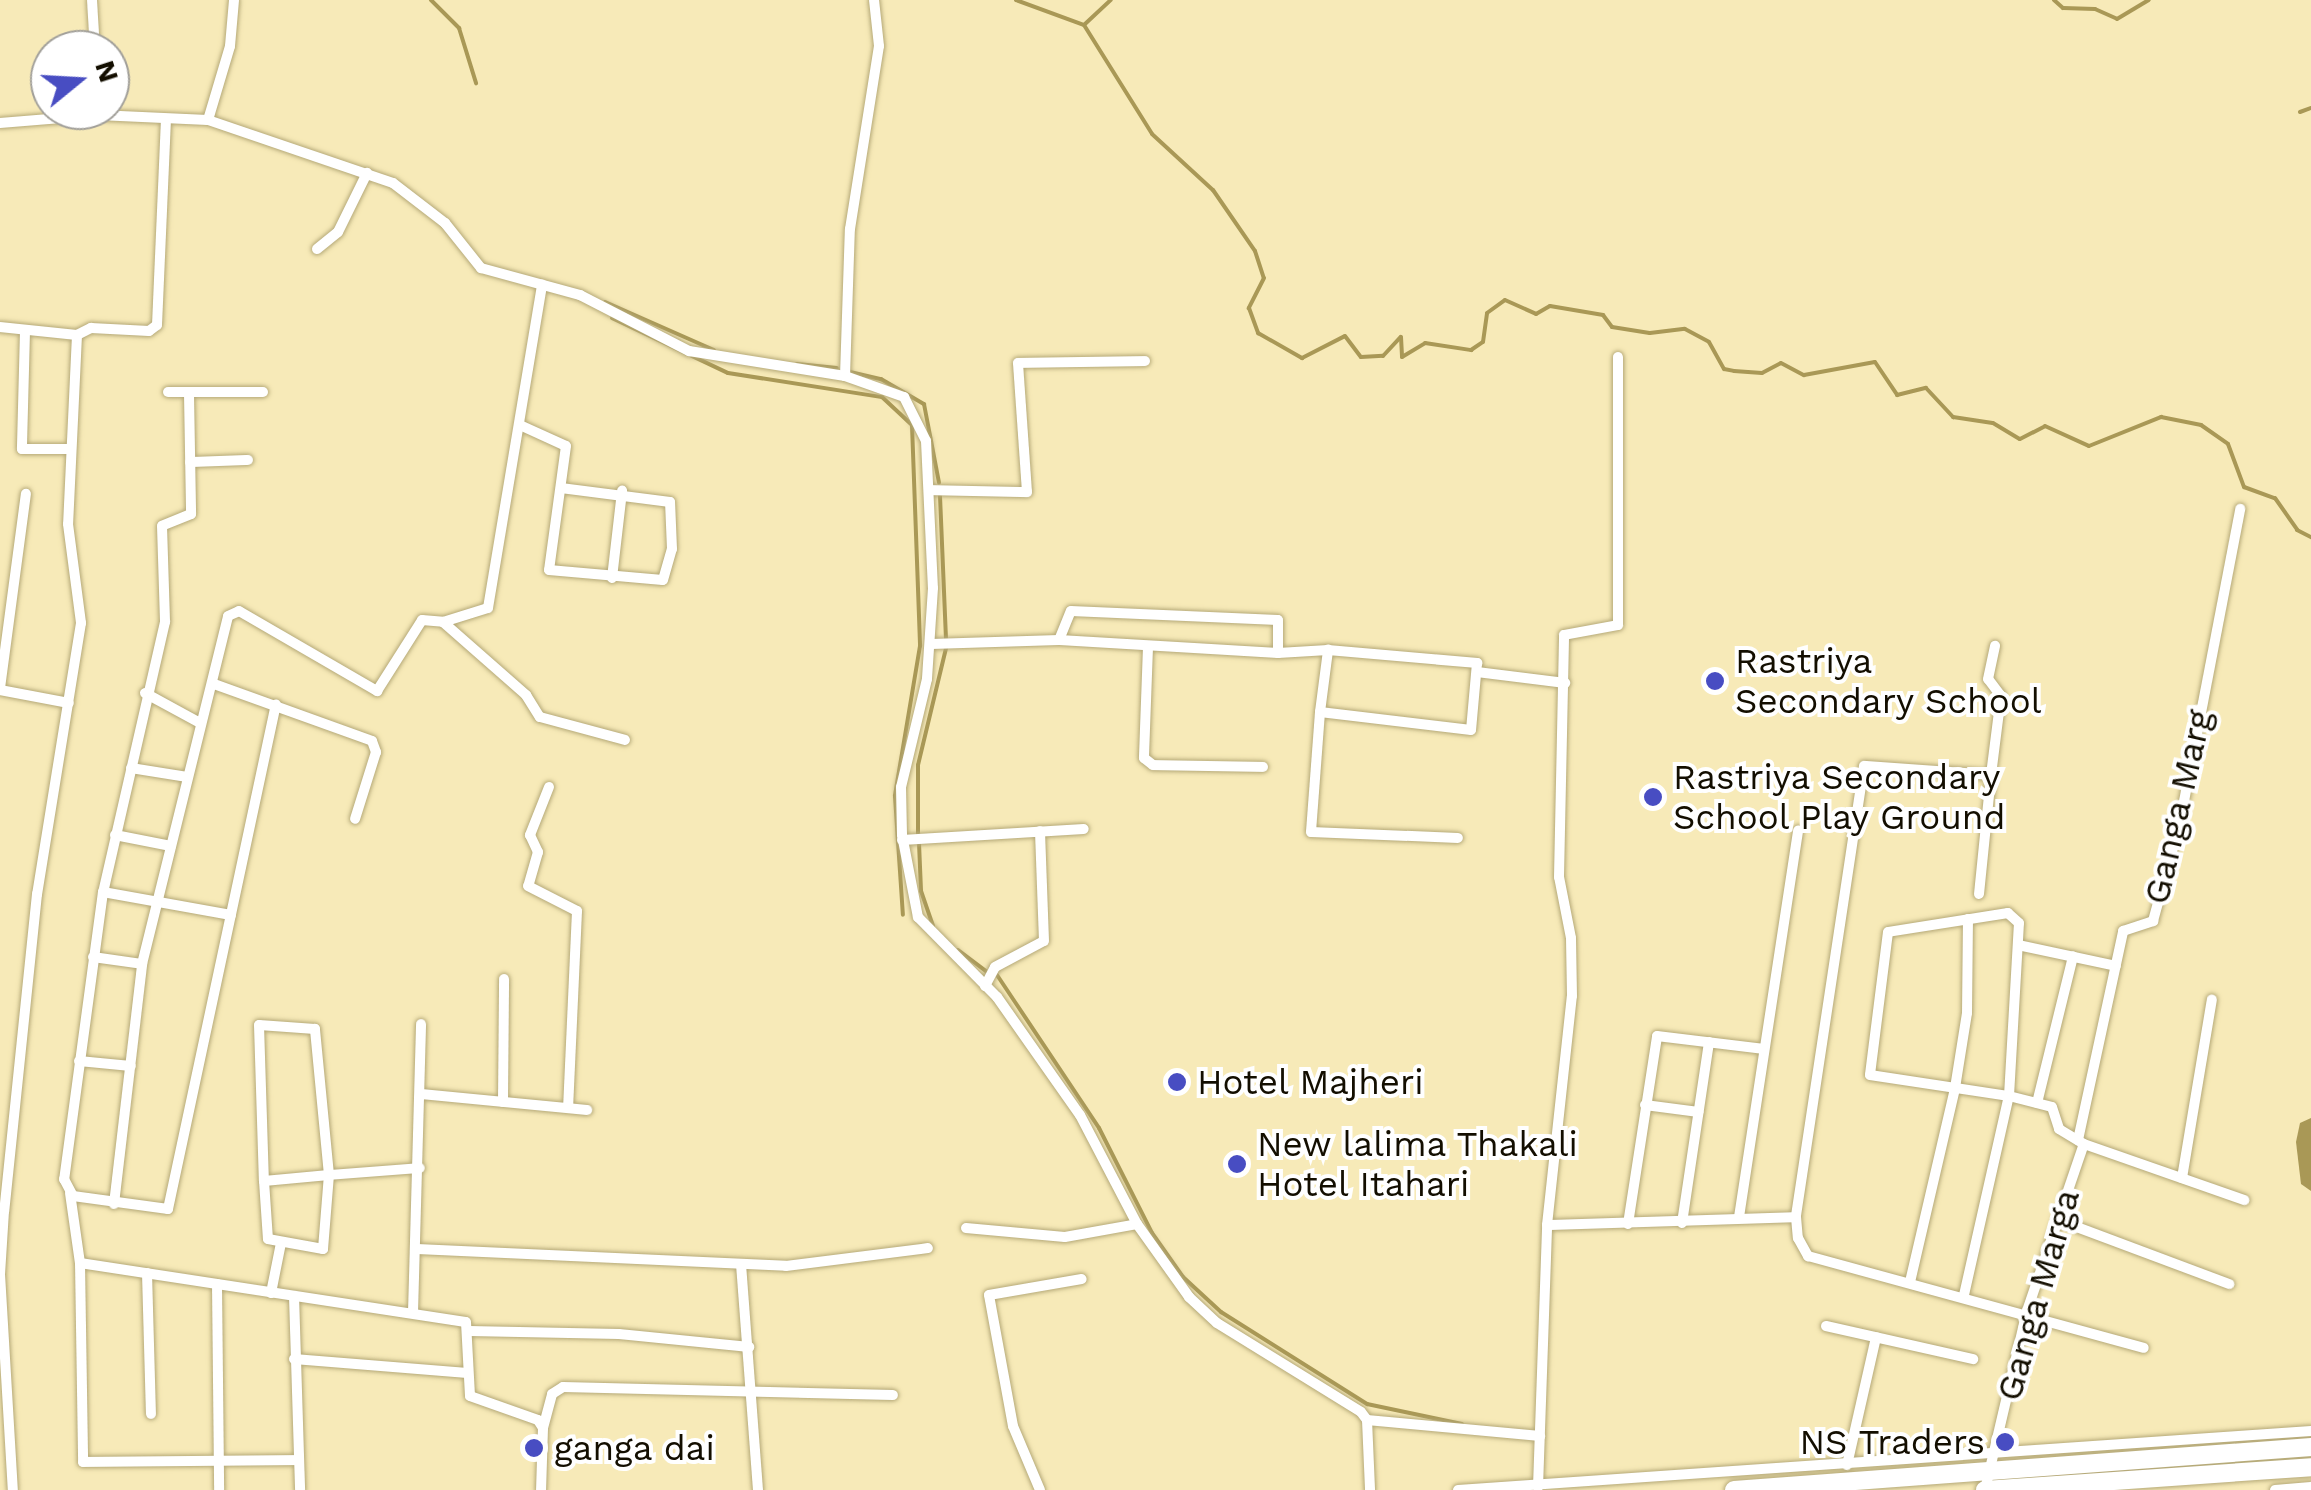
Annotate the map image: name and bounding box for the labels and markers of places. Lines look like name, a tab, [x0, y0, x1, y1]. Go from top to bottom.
place label: Rastriya Secondary School	[1735, 640, 2042, 722]
marker: Rastriya Secondary School	[1704, 670, 1726, 692]
place label: Rastriya Secondary School Play Ground	[1673, 756, 2007, 838]
marker: Rastriya Secondary School Play Ground	[1642, 786, 1664, 808]
place label: Hotel Majheri	[1197, 1061, 1425, 1103]
marker: Hotel Majheri	[1166, 1071, 1188, 1093]
place label: New lalima Thakali Hotel Itahari	[1257, 1123, 1580, 1205]
marker: New lalima Thakali Hotel Itahari	[1226, 1153, 1248, 1175]
place label: NS Traders	[1798, 1421, 1985, 1463]
place label: ganga dai	[554, 1427, 716, 1469]
marker: NS Traders	[1994, 1431, 2016, 1453]
marker: ganga dai	[523, 1437, 545, 1459]

